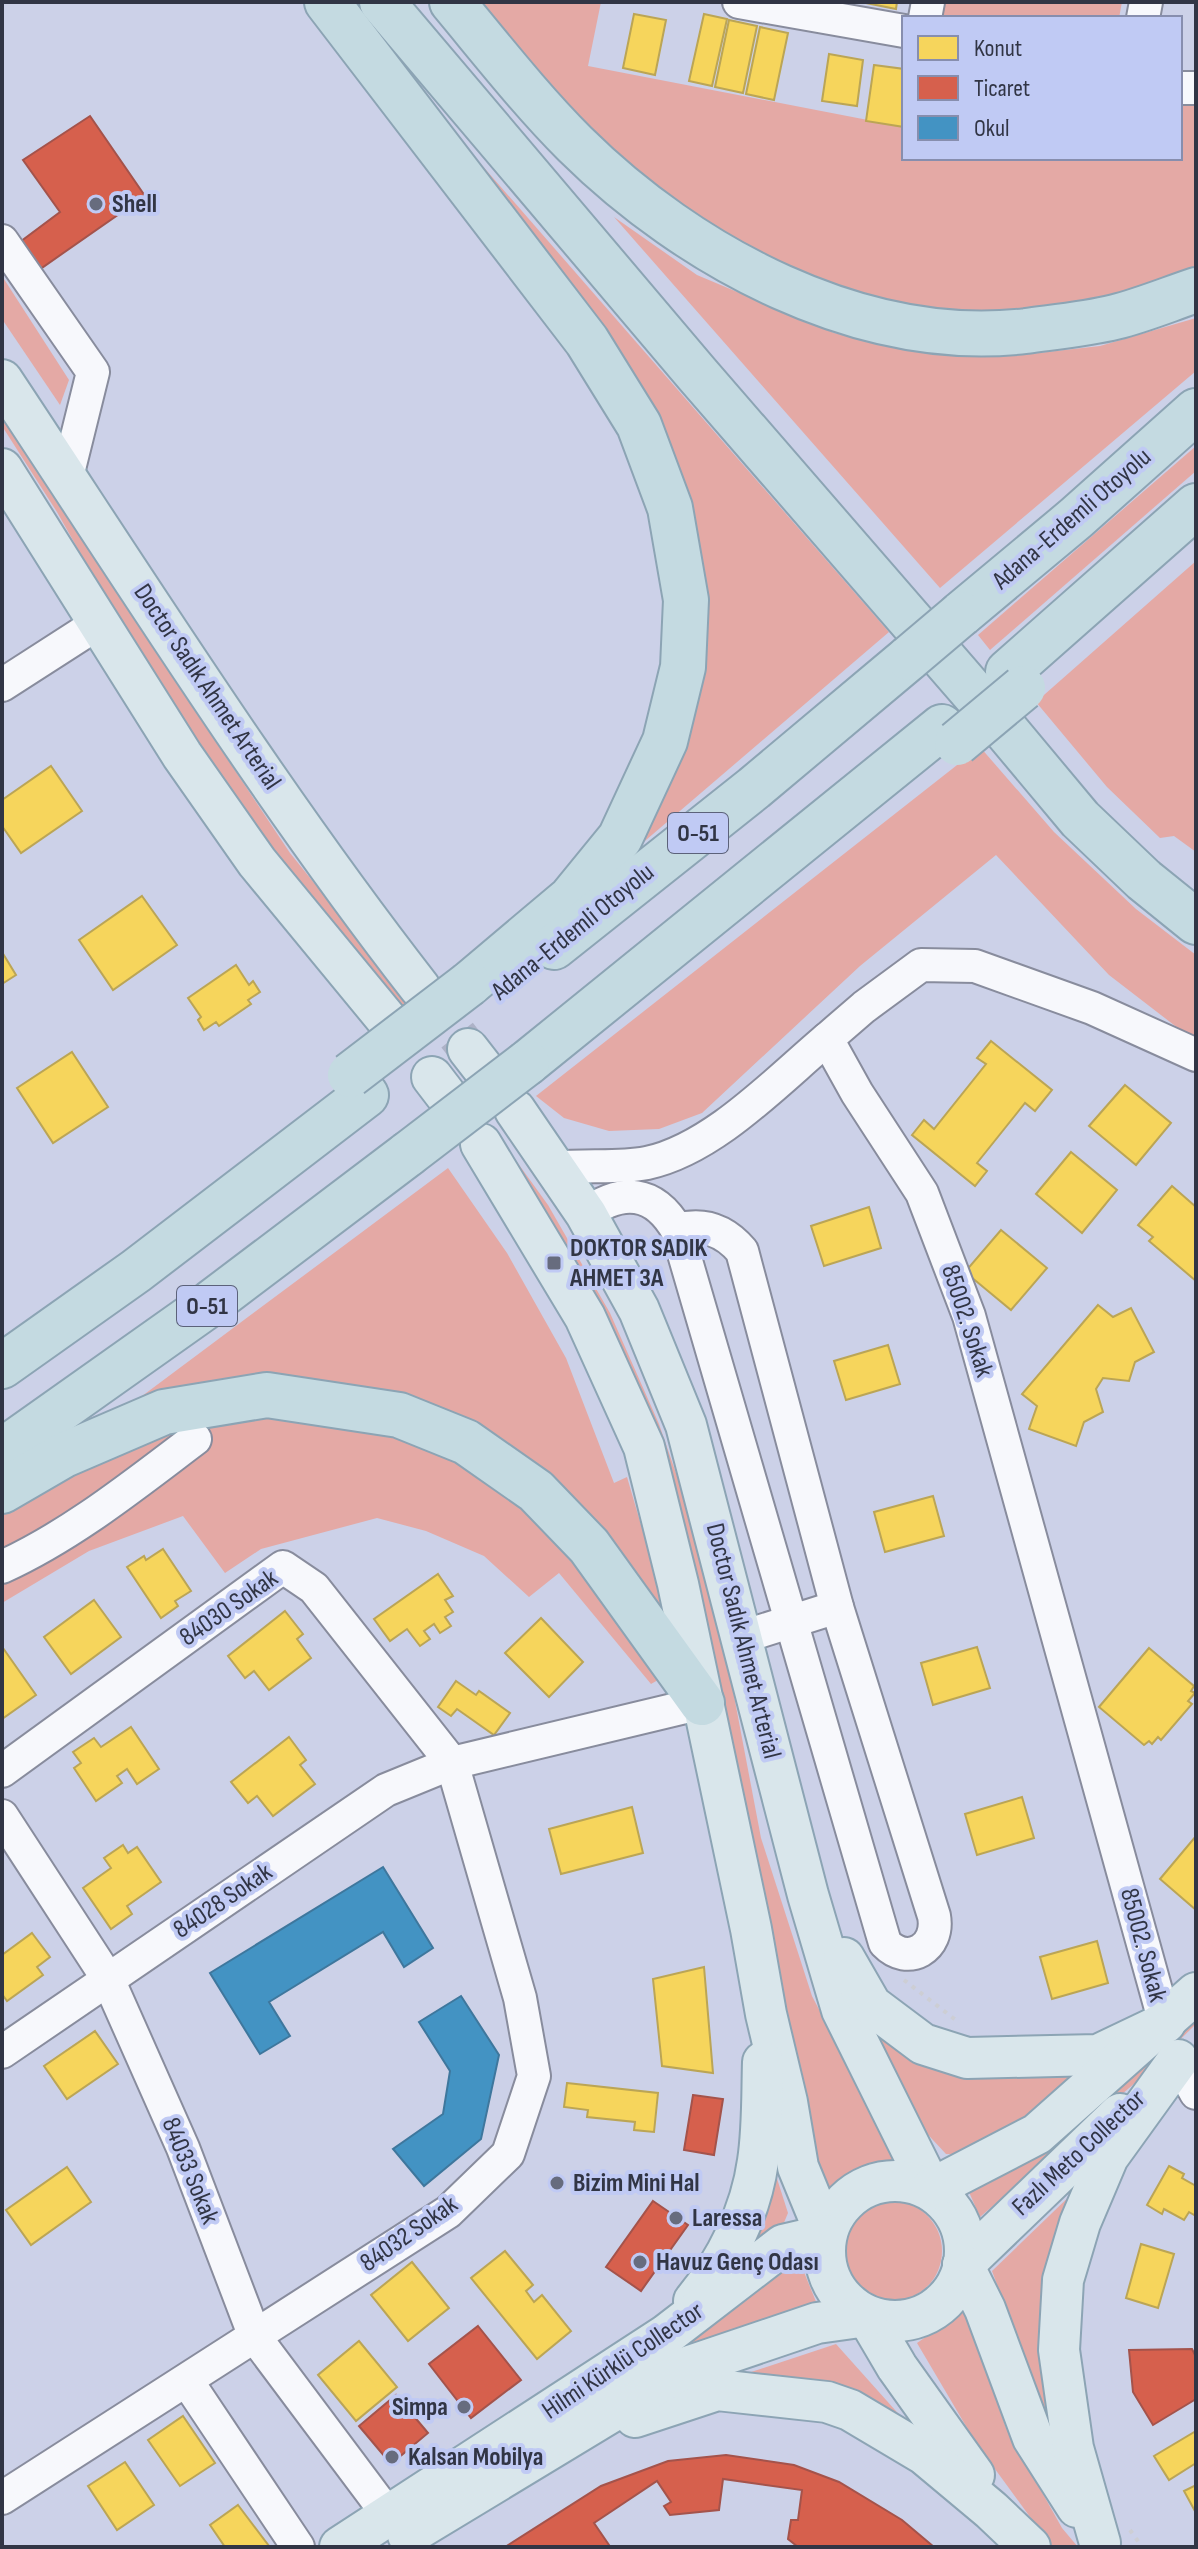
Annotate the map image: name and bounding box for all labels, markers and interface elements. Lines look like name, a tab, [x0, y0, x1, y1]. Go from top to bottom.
legend	[902, 16, 1182, 160]
text: Konut	[974, 34, 1022, 63]
text: Ticaret	[974, 74, 1030, 103]
text: Okul	[974, 114, 1010, 143]
place label: Shell	[112, 189, 157, 220]
marker: Shell	[87, 195, 105, 213]
street label: Adana-Erdemli Otoyolu	[986, 442, 1158, 597]
street label: Doctor Sadık Ahmet Arterial	[127, 578, 287, 796]
road number: O-51	[668, 813, 728, 853]
street label: Adana-Erdemli Otoyolu	[485, 857, 660, 1008]
place label: DOKTOR SADIK AHMET 3A	[569, 1233, 707, 1294]
marker: DOKTOR SADIK AHMET 3A	[545, 1254, 563, 1272]
street label: 85002. Sokak	[934, 1261, 1000, 1381]
road number: O-51	[177, 1286, 237, 1326]
street label: Doctor Sadık Ahmet Arterial	[699, 1520, 787, 1762]
street label: 84030 Sokak	[174, 1563, 284, 1653]
street label: 84028 Sokak	[168, 1857, 278, 1945]
street label: 85002. Sokak	[1113, 1885, 1173, 2005]
street label: Fazlı Meto Collector	[1006, 2083, 1152, 2222]
street label: 84033 Sokak	[155, 2113, 225, 2229]
place label: Bizim Mini Hal	[573, 2168, 700, 2199]
marker: Bizim Mini Hal	[548, 2174, 566, 2192]
street label: 84032 Sokak	[354, 2189, 464, 2279]
place label: Laressa	[692, 2203, 762, 2234]
marker: Laressa	[667, 2209, 685, 2227]
place label: Havuz Genç Odası	[656, 2247, 819, 2278]
marker: Havuz Genç Odası	[631, 2253, 649, 2271]
street label: Hilmi Kürklü Collector	[537, 2295, 710, 2426]
place label: Simpa	[392, 2392, 448, 2423]
marker: Simpa	[455, 2398, 473, 2416]
place label: Kalsan Mobilya	[408, 2442, 543, 2473]
marker: Kalsan Mobilya	[383, 2448, 401, 2466]

